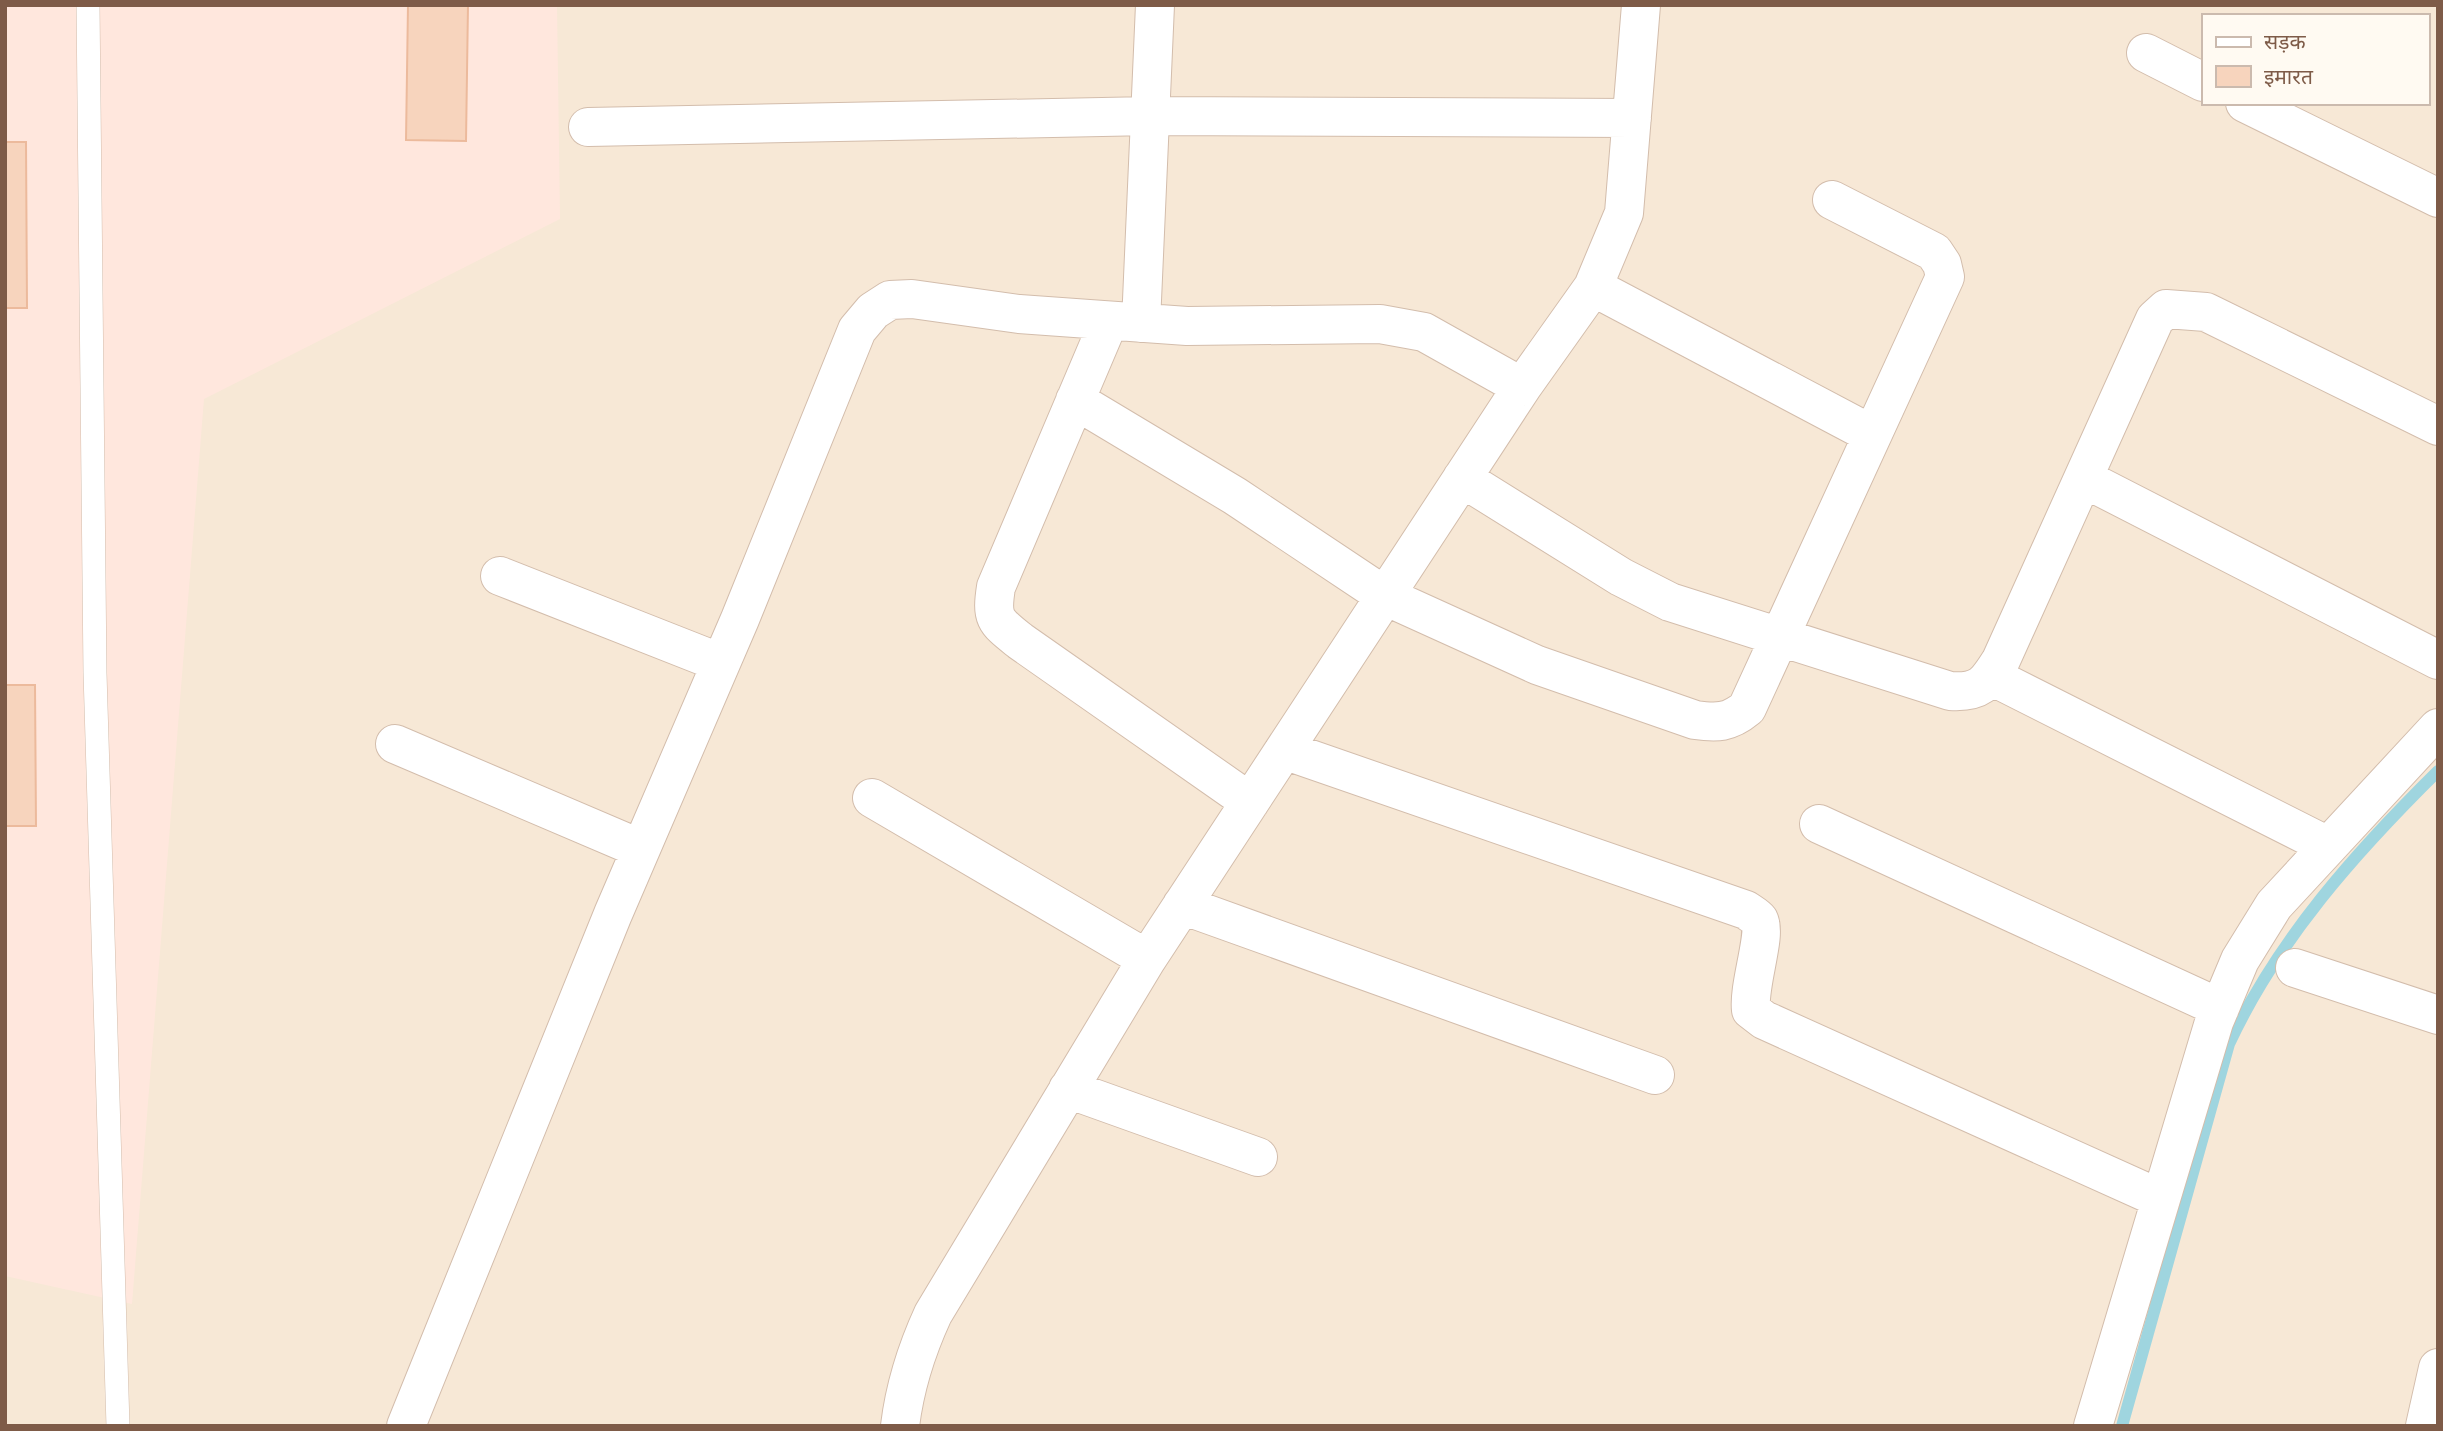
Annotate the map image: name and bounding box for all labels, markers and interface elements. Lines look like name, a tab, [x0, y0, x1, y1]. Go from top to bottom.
legend	[2202, 14, 2429, 105]
text: सड़क	[2264, 32, 2306, 53]
text: इमारत	[2264, 67, 2314, 88]

